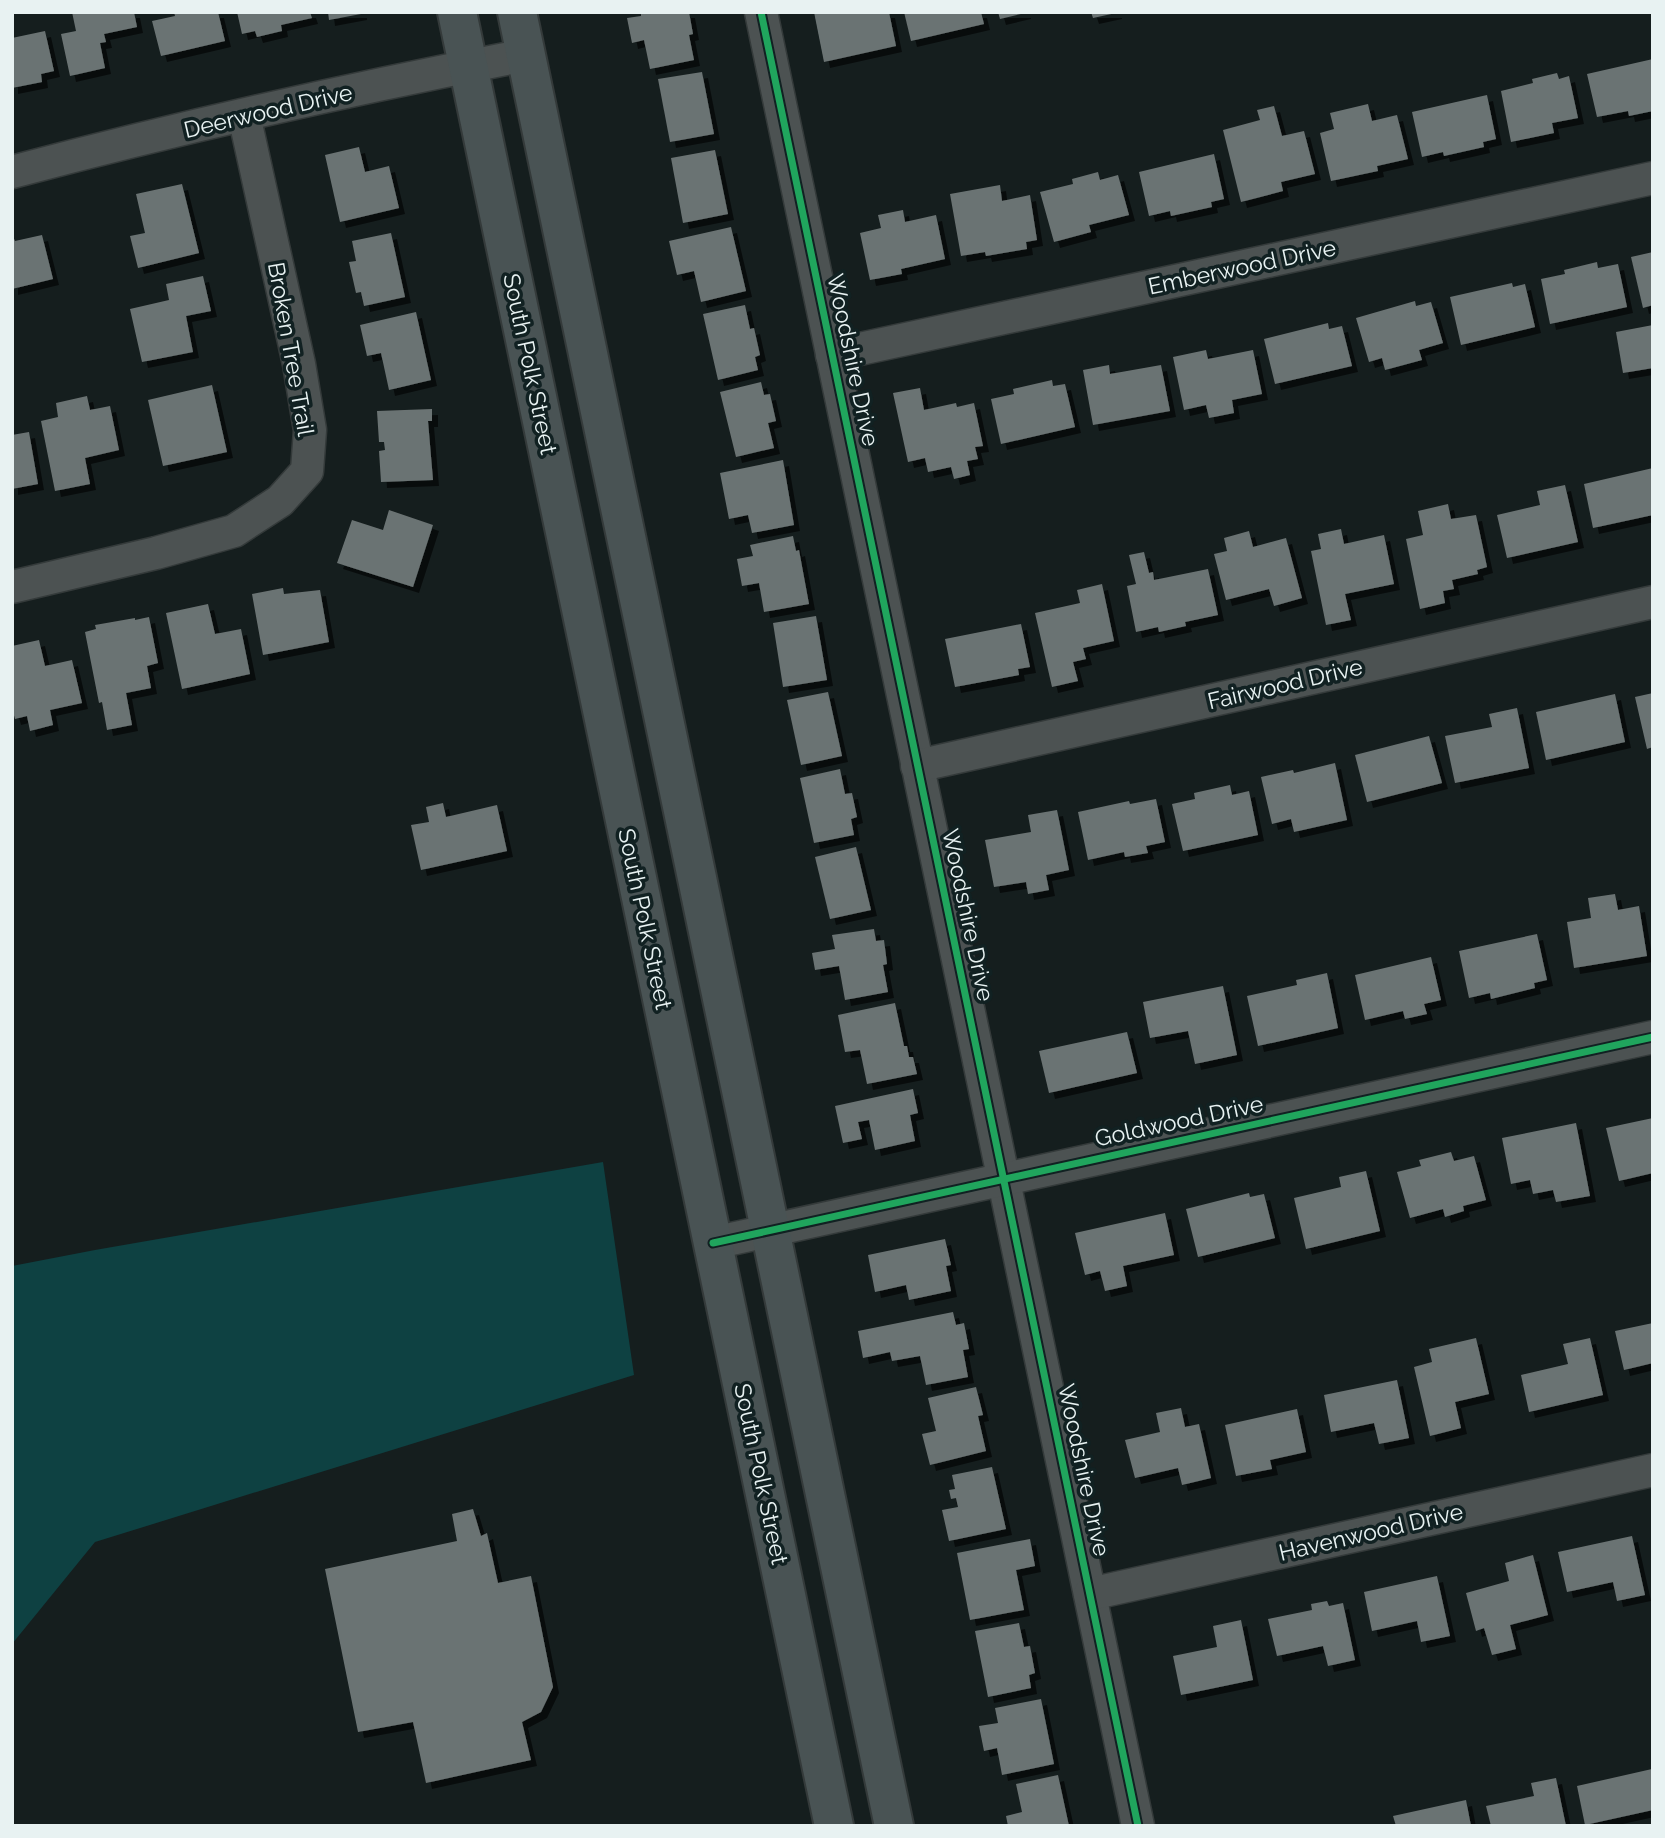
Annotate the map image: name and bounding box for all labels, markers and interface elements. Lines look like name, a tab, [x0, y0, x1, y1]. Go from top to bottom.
street label: Deerwood Drive	[181, 78, 355, 143]
street label: Emberwood Drive	[1145, 233, 1338, 300]
street label: Broken Tree Trail	[263, 260, 320, 439]
street label: South Polk Street	[498, 271, 563, 457]
street label: Woodshire Drive	[822, 271, 885, 449]
street label: Fairwood Drive	[1205, 653, 1365, 714]
street label: South Polk Street	[613, 826, 678, 1012]
street label: Woodshire Drive	[937, 826, 1000, 1004]
street label: Goldwood Drive	[1092, 1089, 1266, 1152]
street label: South Polk Street	[729, 1381, 794, 1567]
street label: Woodshire Drive	[1053, 1381, 1116, 1559]
street label: Havenwood Drive	[1276, 1497, 1466, 1566]

